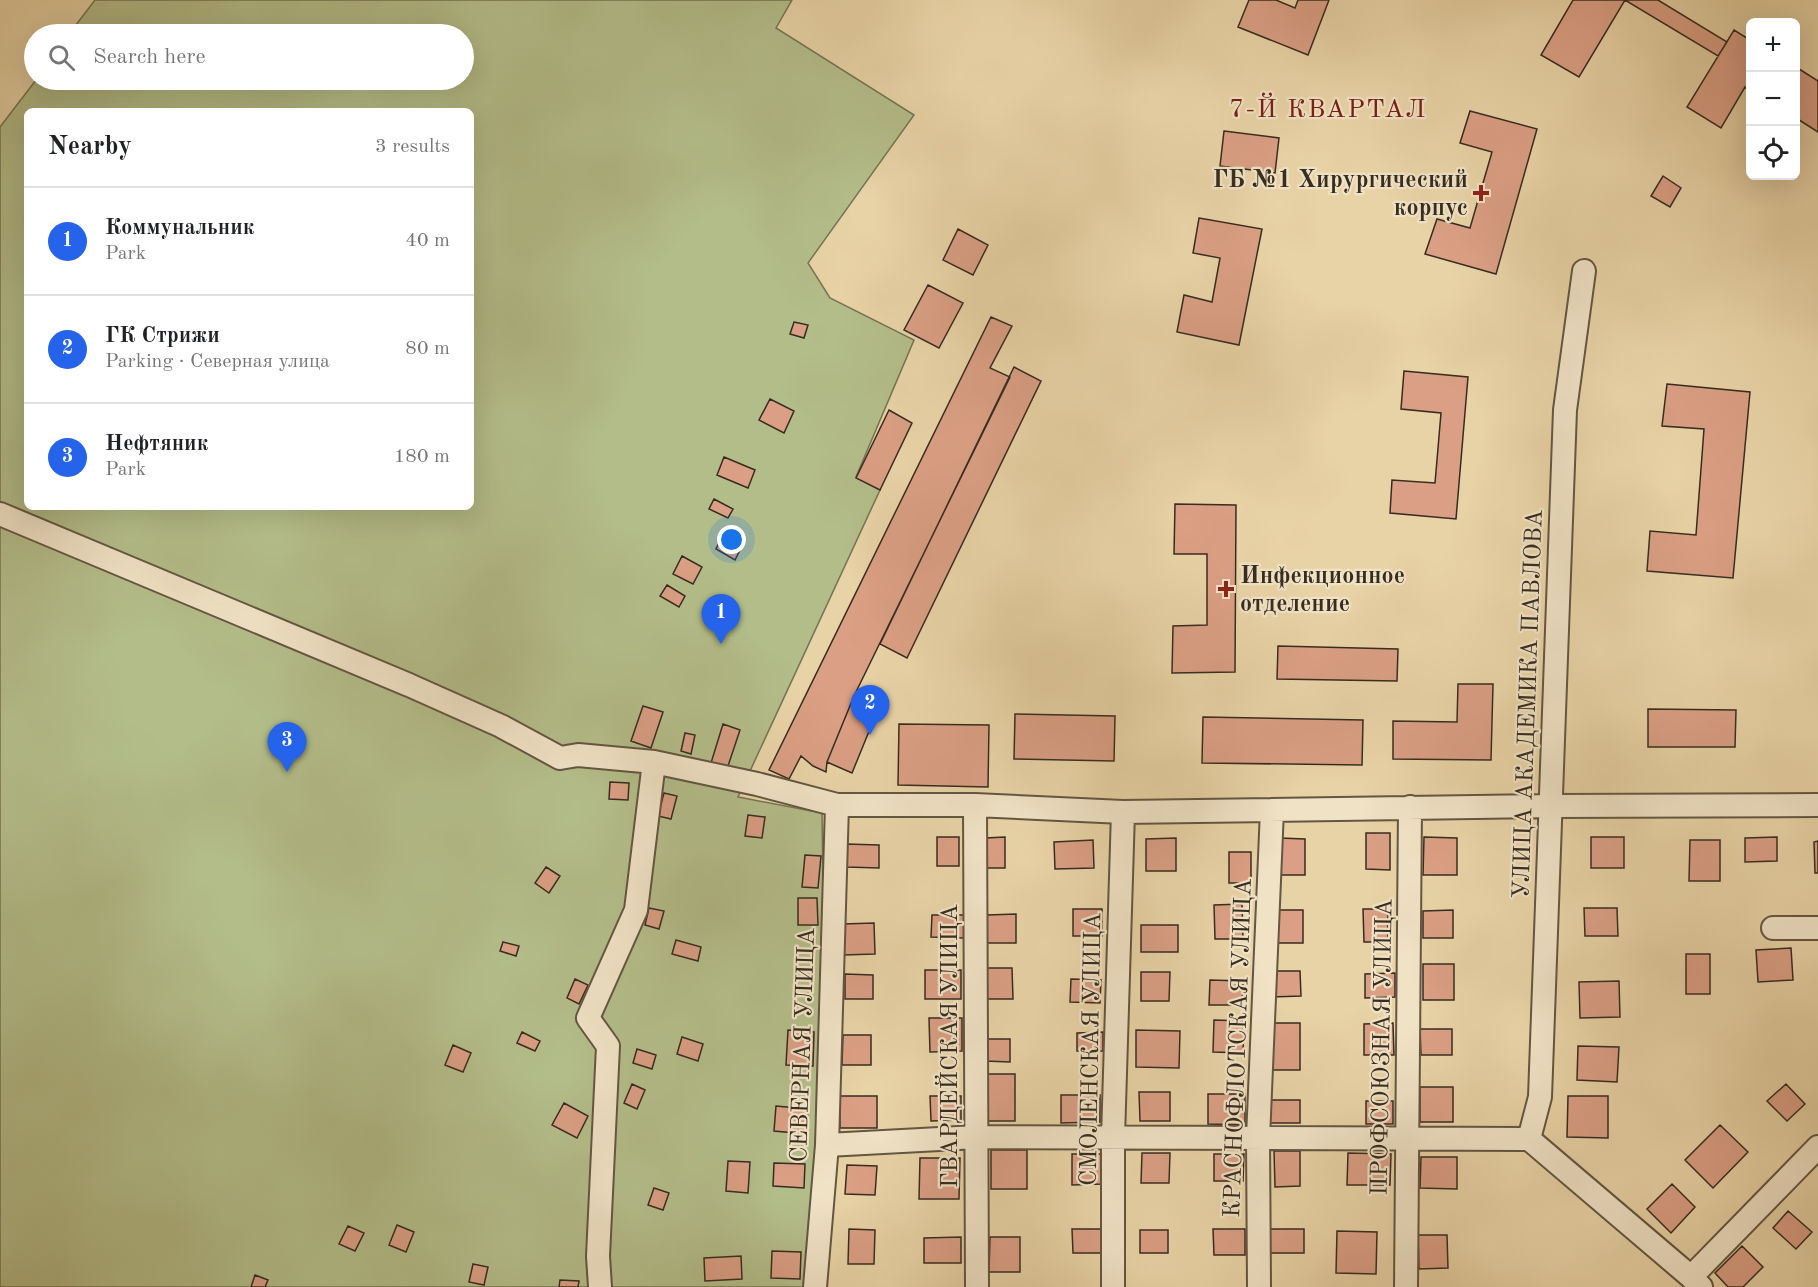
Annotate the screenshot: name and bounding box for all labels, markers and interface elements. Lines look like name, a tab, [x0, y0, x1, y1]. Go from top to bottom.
map controls	[1746, 18, 1800, 180]
button: +	[1746, 18, 1800, 72]
search box	[24, 24, 474, 90]
icon: search	[45, 41, 78, 74]
text: Search here	[93, 46, 206, 68]
button: −	[1746, 72, 1800, 126]
district label: 7-Й КВАРТАЛ	[1229, 92, 1427, 123]
button: locate	[1746, 126, 1800, 180]
text: Nearby	[48, 134, 132, 160]
text: 3 results	[375, 137, 450, 157]
place label: ГБ №1 Хирургический корпус	[1213, 169, 1468, 221]
marker: ГБ №1 Хирургический корпус	[1472, 184, 1490, 202]
text: Коммунальник	[105, 217, 254, 239]
text: 1	[62, 231, 73, 251]
text: 40 m	[405, 231, 450, 251]
text: Park	[105, 244, 146, 264]
text: ГК Стрижи	[105, 325, 220, 347]
text: 2	[62, 339, 73, 359]
text: 80 m	[405, 339, 450, 359]
text: Parking · Северная улица	[105, 352, 330, 372]
text: Нефтяник	[105, 433, 208, 455]
text: 3	[62, 447, 73, 467]
text: 180 m	[394, 447, 450, 467]
text: Park	[105, 460, 146, 480]
street label: УЛИЦА АКАДЕМИКА ПАВЛОВА	[1510, 509, 1548, 899]
your location	[717, 525, 746, 554]
place label: Инфекционное отделение	[1240, 565, 1405, 617]
marker: Инфекционное отделение	[1217, 580, 1235, 598]
pin: 1	[702, 594, 740, 644]
pin: 2	[850, 686, 890, 735]
pin: 3	[268, 722, 306, 772]
street label: КРАСНОФЛОТСКАЯ УЛИЦА	[1221, 878, 1257, 1218]
street label: ПРОФСОЮЗНАЯ УЛИЦА	[1368, 898, 1398, 1196]
street label: ГВАРДЕЙСКАЯ УЛИЦА	[934, 904, 963, 1188]
street label: СМОЛЕНСКАЯ УЛИЦА	[1078, 912, 1106, 1186]
street label: СЕВЕРНАЯ УЛИЦА	[788, 927, 820, 1163]

